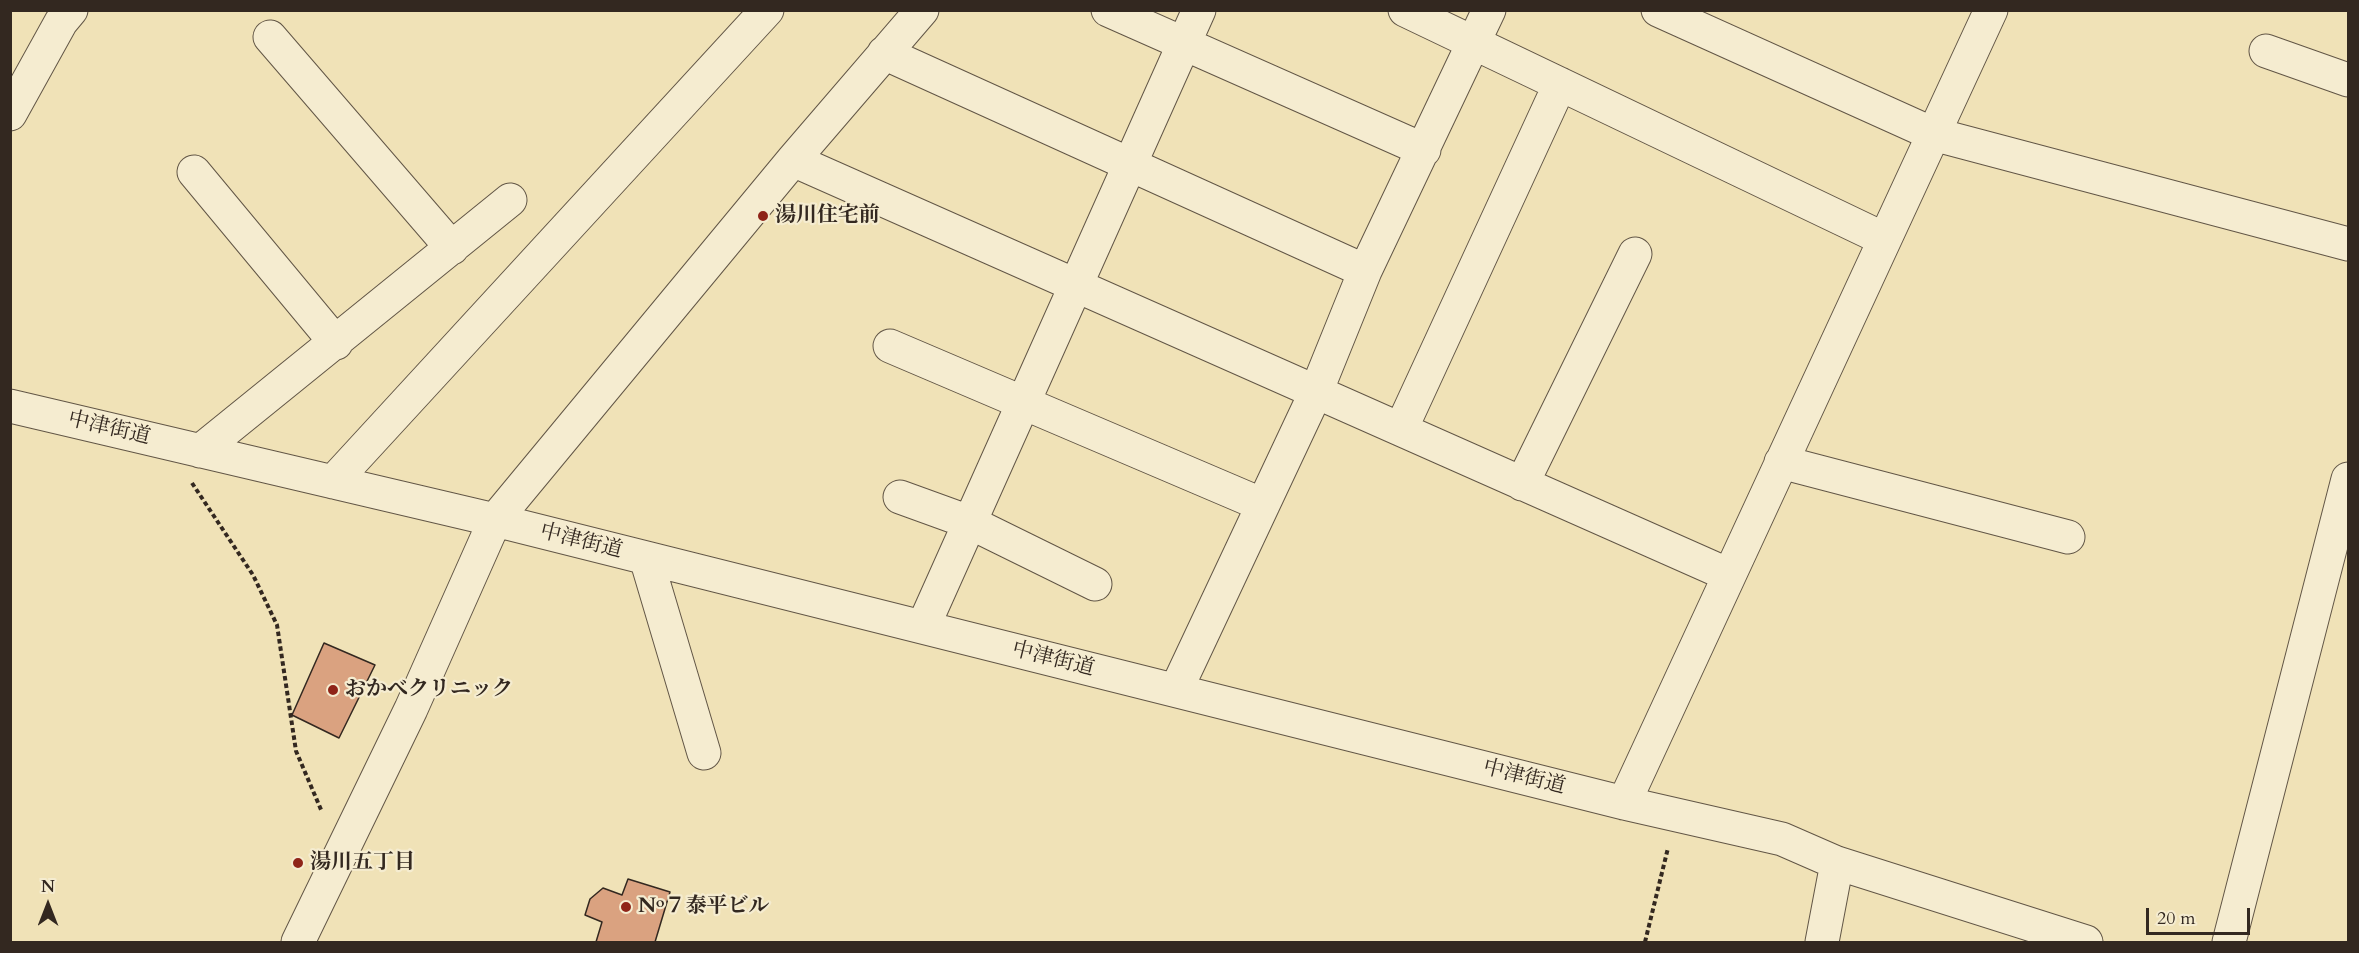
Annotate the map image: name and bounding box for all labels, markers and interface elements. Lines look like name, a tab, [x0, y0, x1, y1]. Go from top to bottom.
place label: 湯川住宅前	[775, 203, 880, 229]
marker: 湯川住宅前	[756, 209, 770, 223]
street label: 中津街道	[65, 407, 153, 451]
street label: 中津街道	[537, 520, 625, 564]
street label: 中津街道	[1009, 638, 1097, 682]
place label: おかべクリニック	[345, 677, 513, 703]
marker: おかべクリニック	[326, 683, 340, 697]
street label: 中津街道	[1480, 756, 1568, 800]
place label: 湯川五丁目	[310, 850, 415, 876]
marker: 湯川五丁目	[291, 856, 305, 870]
north arrow	[18, 875, 78, 935]
text: N	[41, 876, 55, 898]
place label: №７泰平ビル	[638, 894, 770, 920]
scale bar	[2149, 896, 2252, 934]
marker: №７泰平ビル	[619, 900, 633, 914]
text: 20 m	[2157, 906, 2196, 931]

